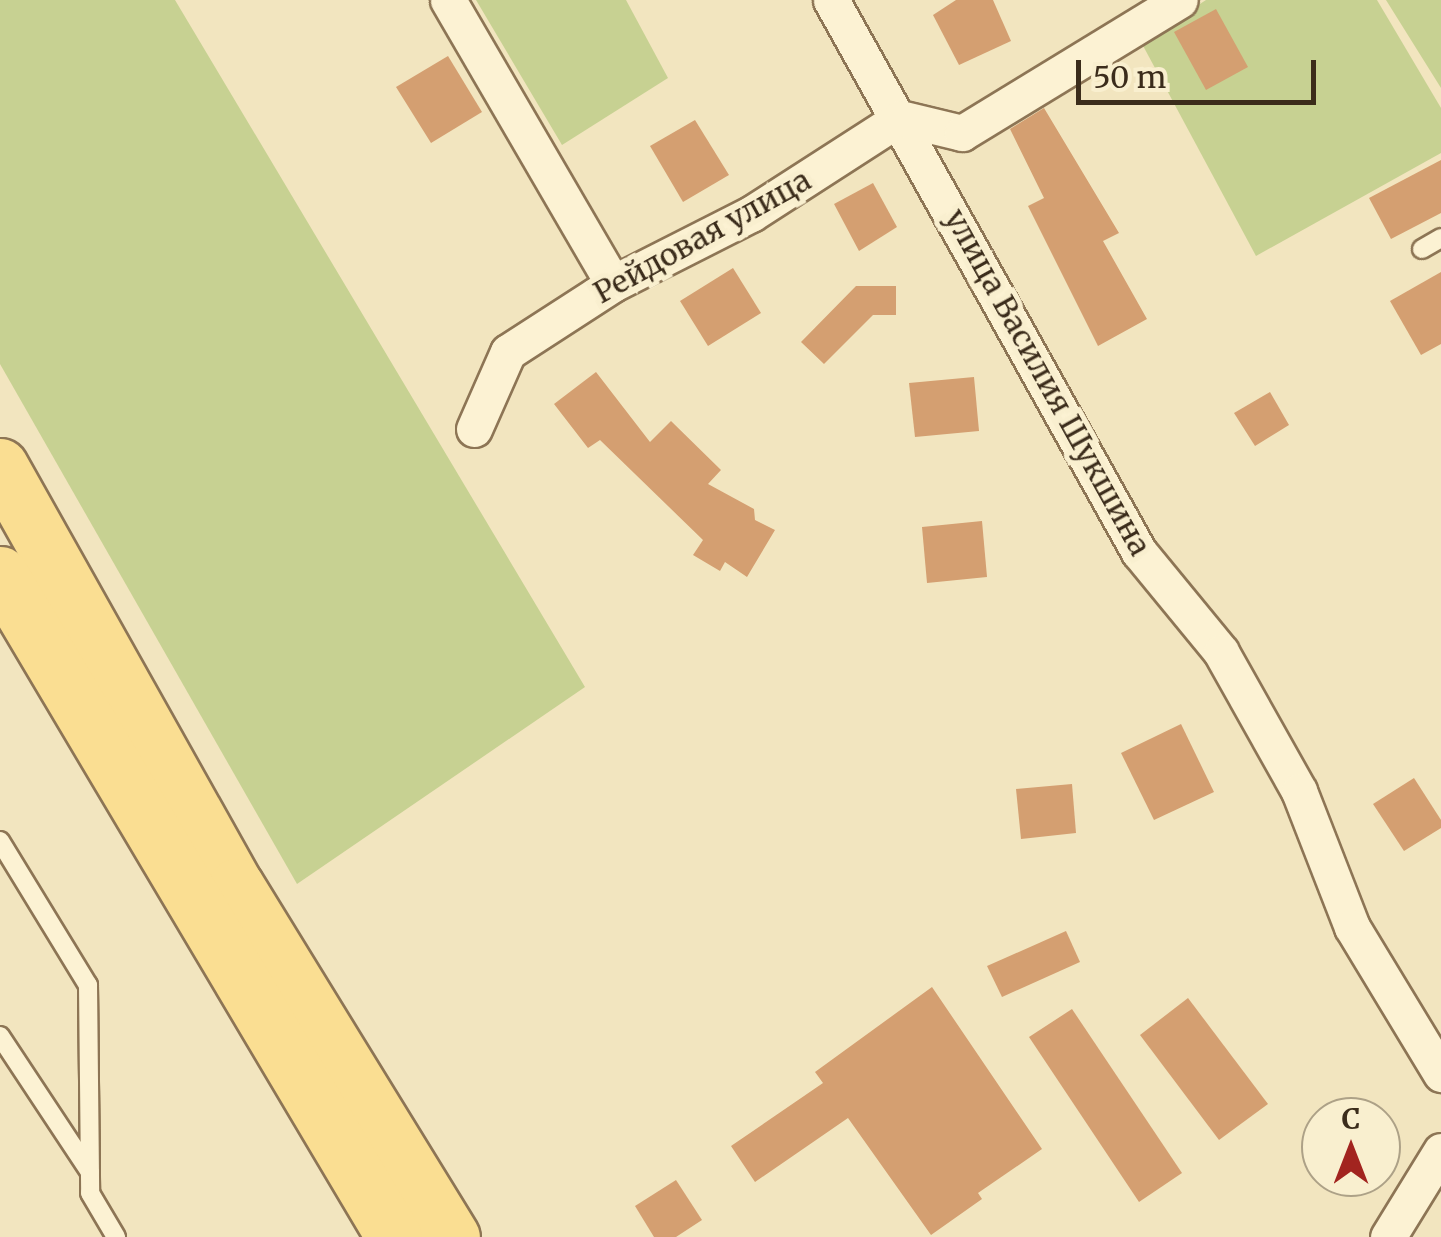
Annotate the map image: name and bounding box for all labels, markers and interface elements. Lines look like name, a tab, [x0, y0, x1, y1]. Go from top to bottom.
scale bar	[1081, 40, 1321, 102]
text: 50 m	[1093, 58, 1166, 96]
street label: Рейдовая улица	[587, 162, 817, 310]
street label: улица Василия Шукшина	[938, 203, 1158, 561]
north arrow	[1301, 1097, 1401, 1197]
text: С	[1342, 1101, 1360, 1137]

